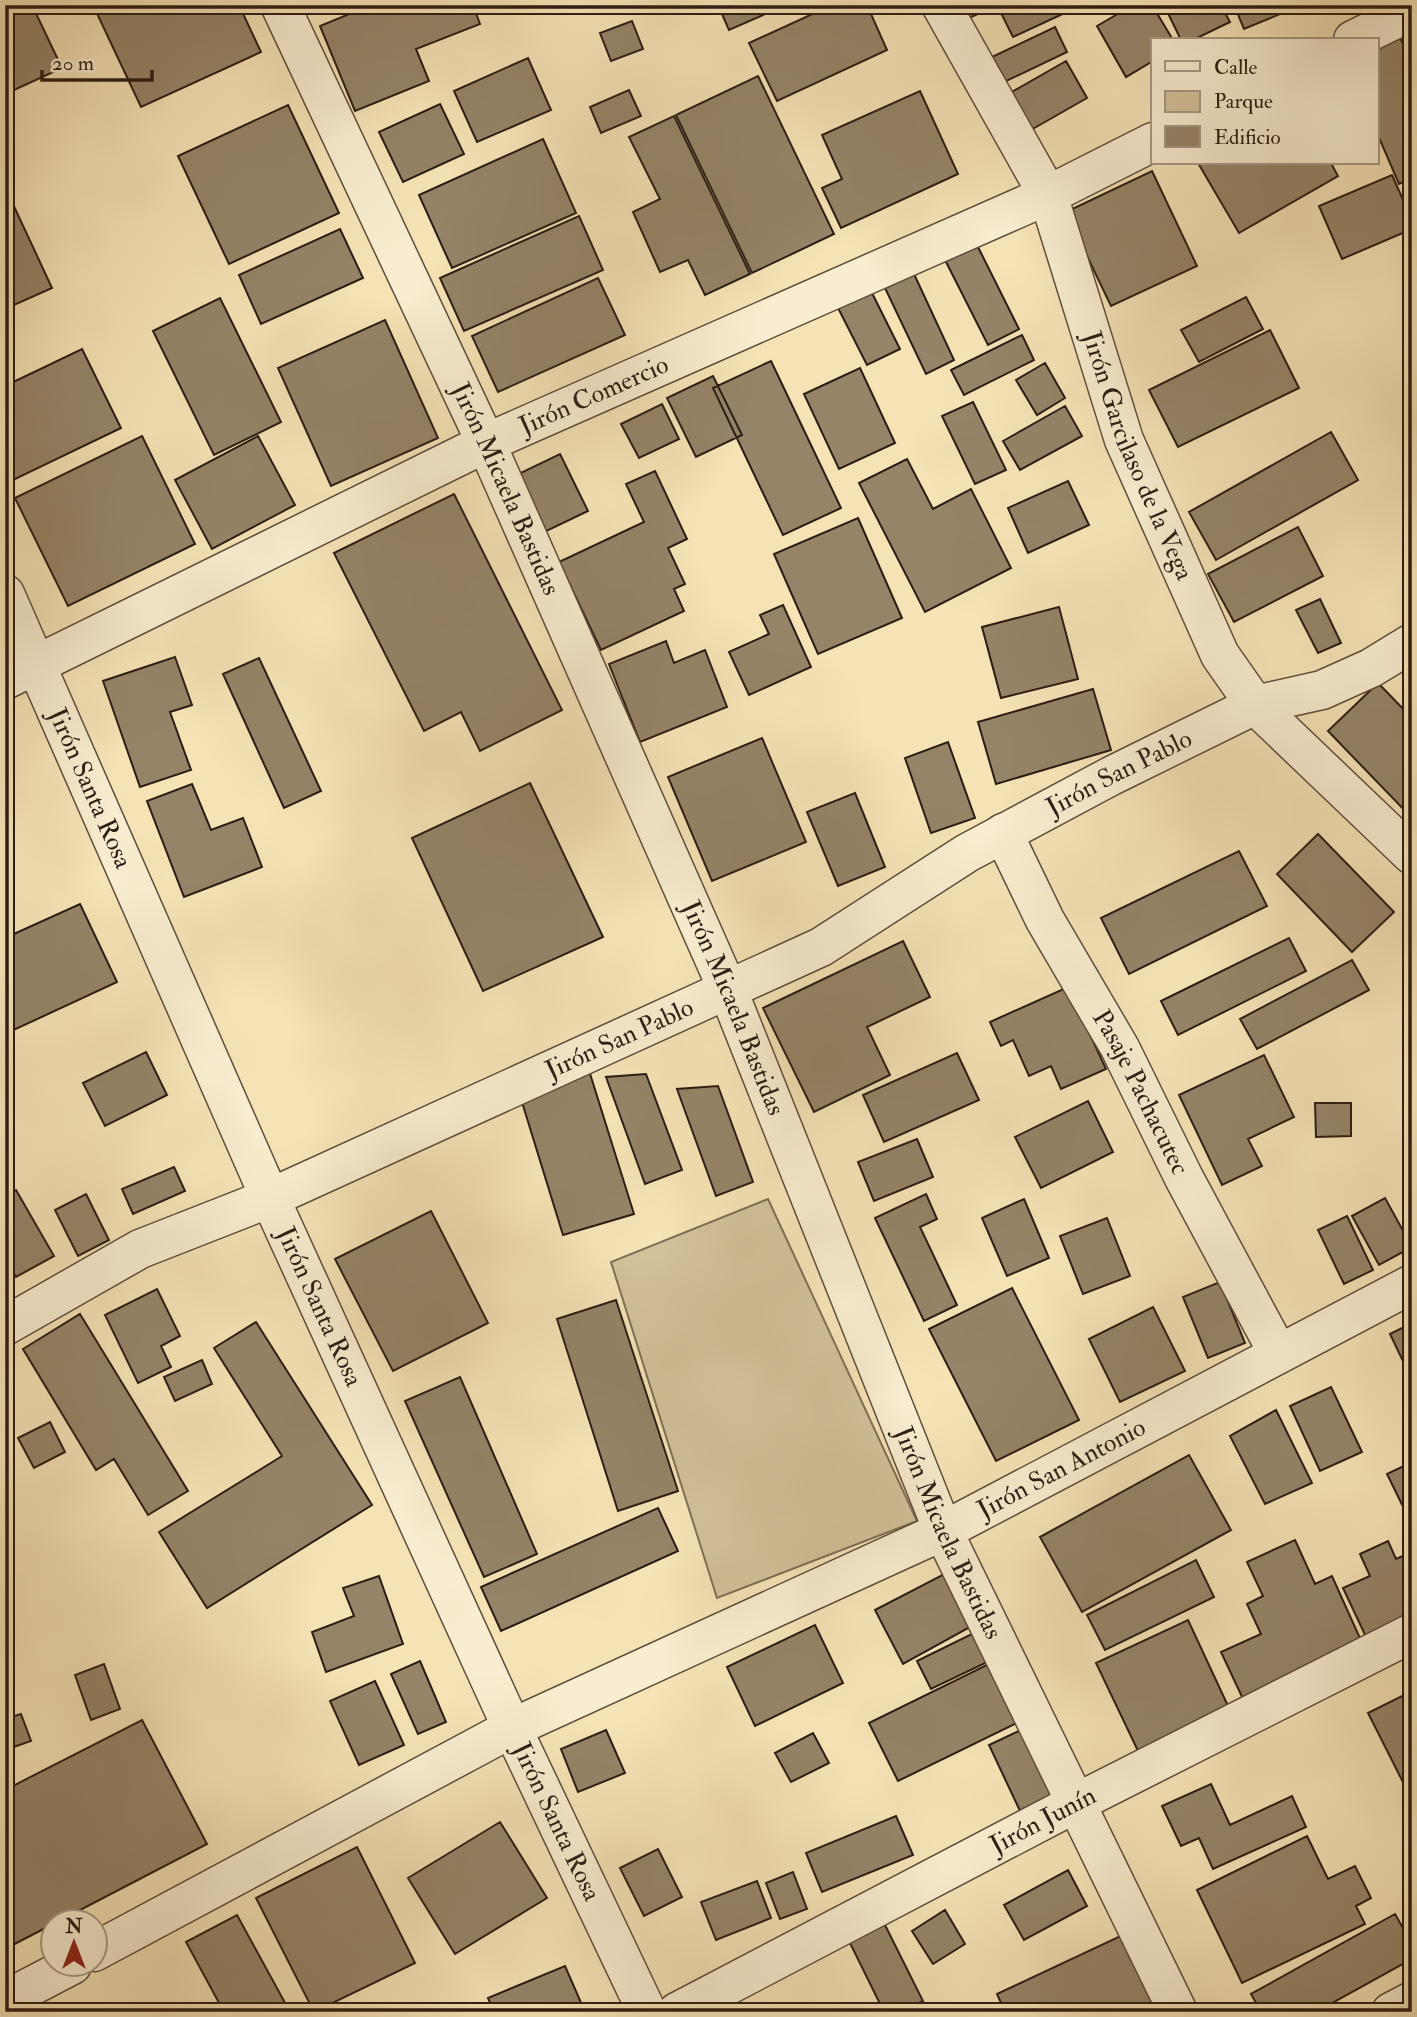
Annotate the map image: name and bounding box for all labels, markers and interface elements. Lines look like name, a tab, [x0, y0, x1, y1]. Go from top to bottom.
scale bar	[42, 38, 152, 82]
legend	[1151, 38, 1378, 164]
text: 20 m	[52, 50, 94, 77]
text: Calle	[1214, 54, 1258, 81]
text: Parque	[1214, 88, 1273, 115]
text: Edificio	[1214, 124, 1281, 151]
street label: Jirón Garcilaso de la Vega	[1075, 326, 1201, 585]
street label: Jirón Comercio	[513, 348, 674, 443]
street label: Jirón Micaela Bastidas	[444, 377, 567, 600]
street label: Jirón Santa Rosa	[41, 702, 139, 874]
street label: Jirón San Pablo	[1040, 723, 1197, 824]
street label: Jirón Micaela Bastidas	[674, 895, 792, 1120]
street label: Jirón San Pablo	[539, 991, 699, 1087]
street label: Pasaje Pachacutec	[1085, 1004, 1196, 1180]
street label: Jirón Santa Rosa	[269, 1221, 370, 1392]
street label: Jirón San Antonio	[971, 1411, 1151, 1527]
street label: Jirón Micaela Bastidas	[887, 1421, 1009, 1645]
street label: Jirón Santa Rosa	[505, 1736, 608, 1906]
street label: Jirón Junín	[983, 1780, 1101, 1862]
north arrow	[38, 1909, 108, 1979]
text: N	[64, 1915, 83, 1939]

